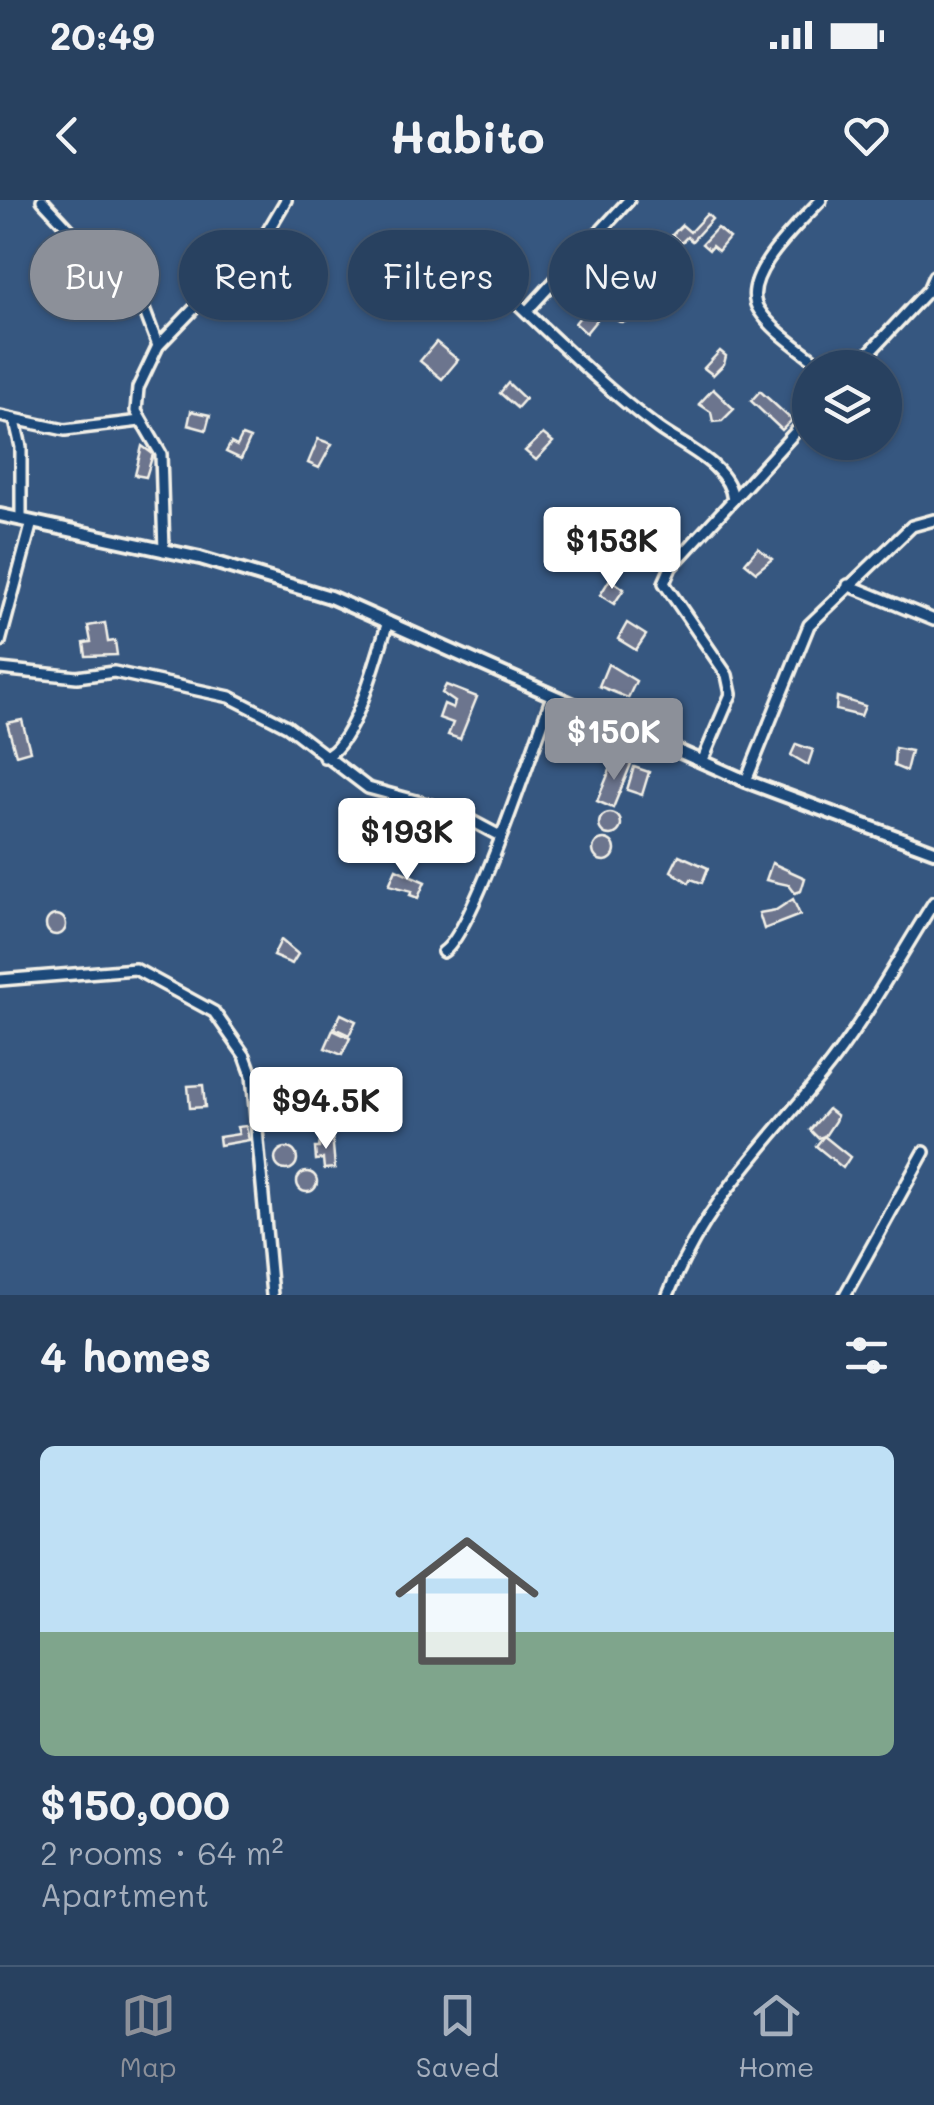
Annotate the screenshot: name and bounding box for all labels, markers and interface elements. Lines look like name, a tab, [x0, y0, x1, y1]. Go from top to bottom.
text: 20:49	[50, 10, 155, 60]
text: Habito	[390, 106, 544, 164]
icon: back	[40, 108, 95, 163]
icon: heart	[839, 108, 894, 163]
chip: Buy	[30, 230, 159, 320]
chip: Rent	[179, 230, 328, 320]
chip: Filters	[348, 230, 529, 320]
chip: New	[549, 230, 693, 320]
map controls	[792, 350, 902, 460]
button: layers	[792, 350, 902, 460]
pin: $153K	[542, 507, 682, 592]
text: $153K	[566, 518, 658, 560]
pin: $150K	[544, 698, 684, 783]
text: $150K	[567, 709, 661, 751]
pin: $193K	[337, 798, 477, 883]
text: $193K	[360, 809, 454, 851]
pin: $94.5K	[245, 1067, 407, 1152]
text: $94.5K	[272, 1078, 380, 1120]
text: 4 homes	[40, 1328, 211, 1383]
icon: filters	[839, 1328, 894, 1383]
icon: home	[377, 1511, 557, 1691]
text: $150,000	[40, 1776, 230, 1831]
text: 2 rooms · 64 m²	[40, 1831, 284, 1873]
text: Apartment	[40, 1873, 209, 1915]
tab: Map	[120, 1988, 177, 2084]
tab: Saved	[416, 1988, 499, 2084]
tab: Home	[738, 1988, 814, 2084]

